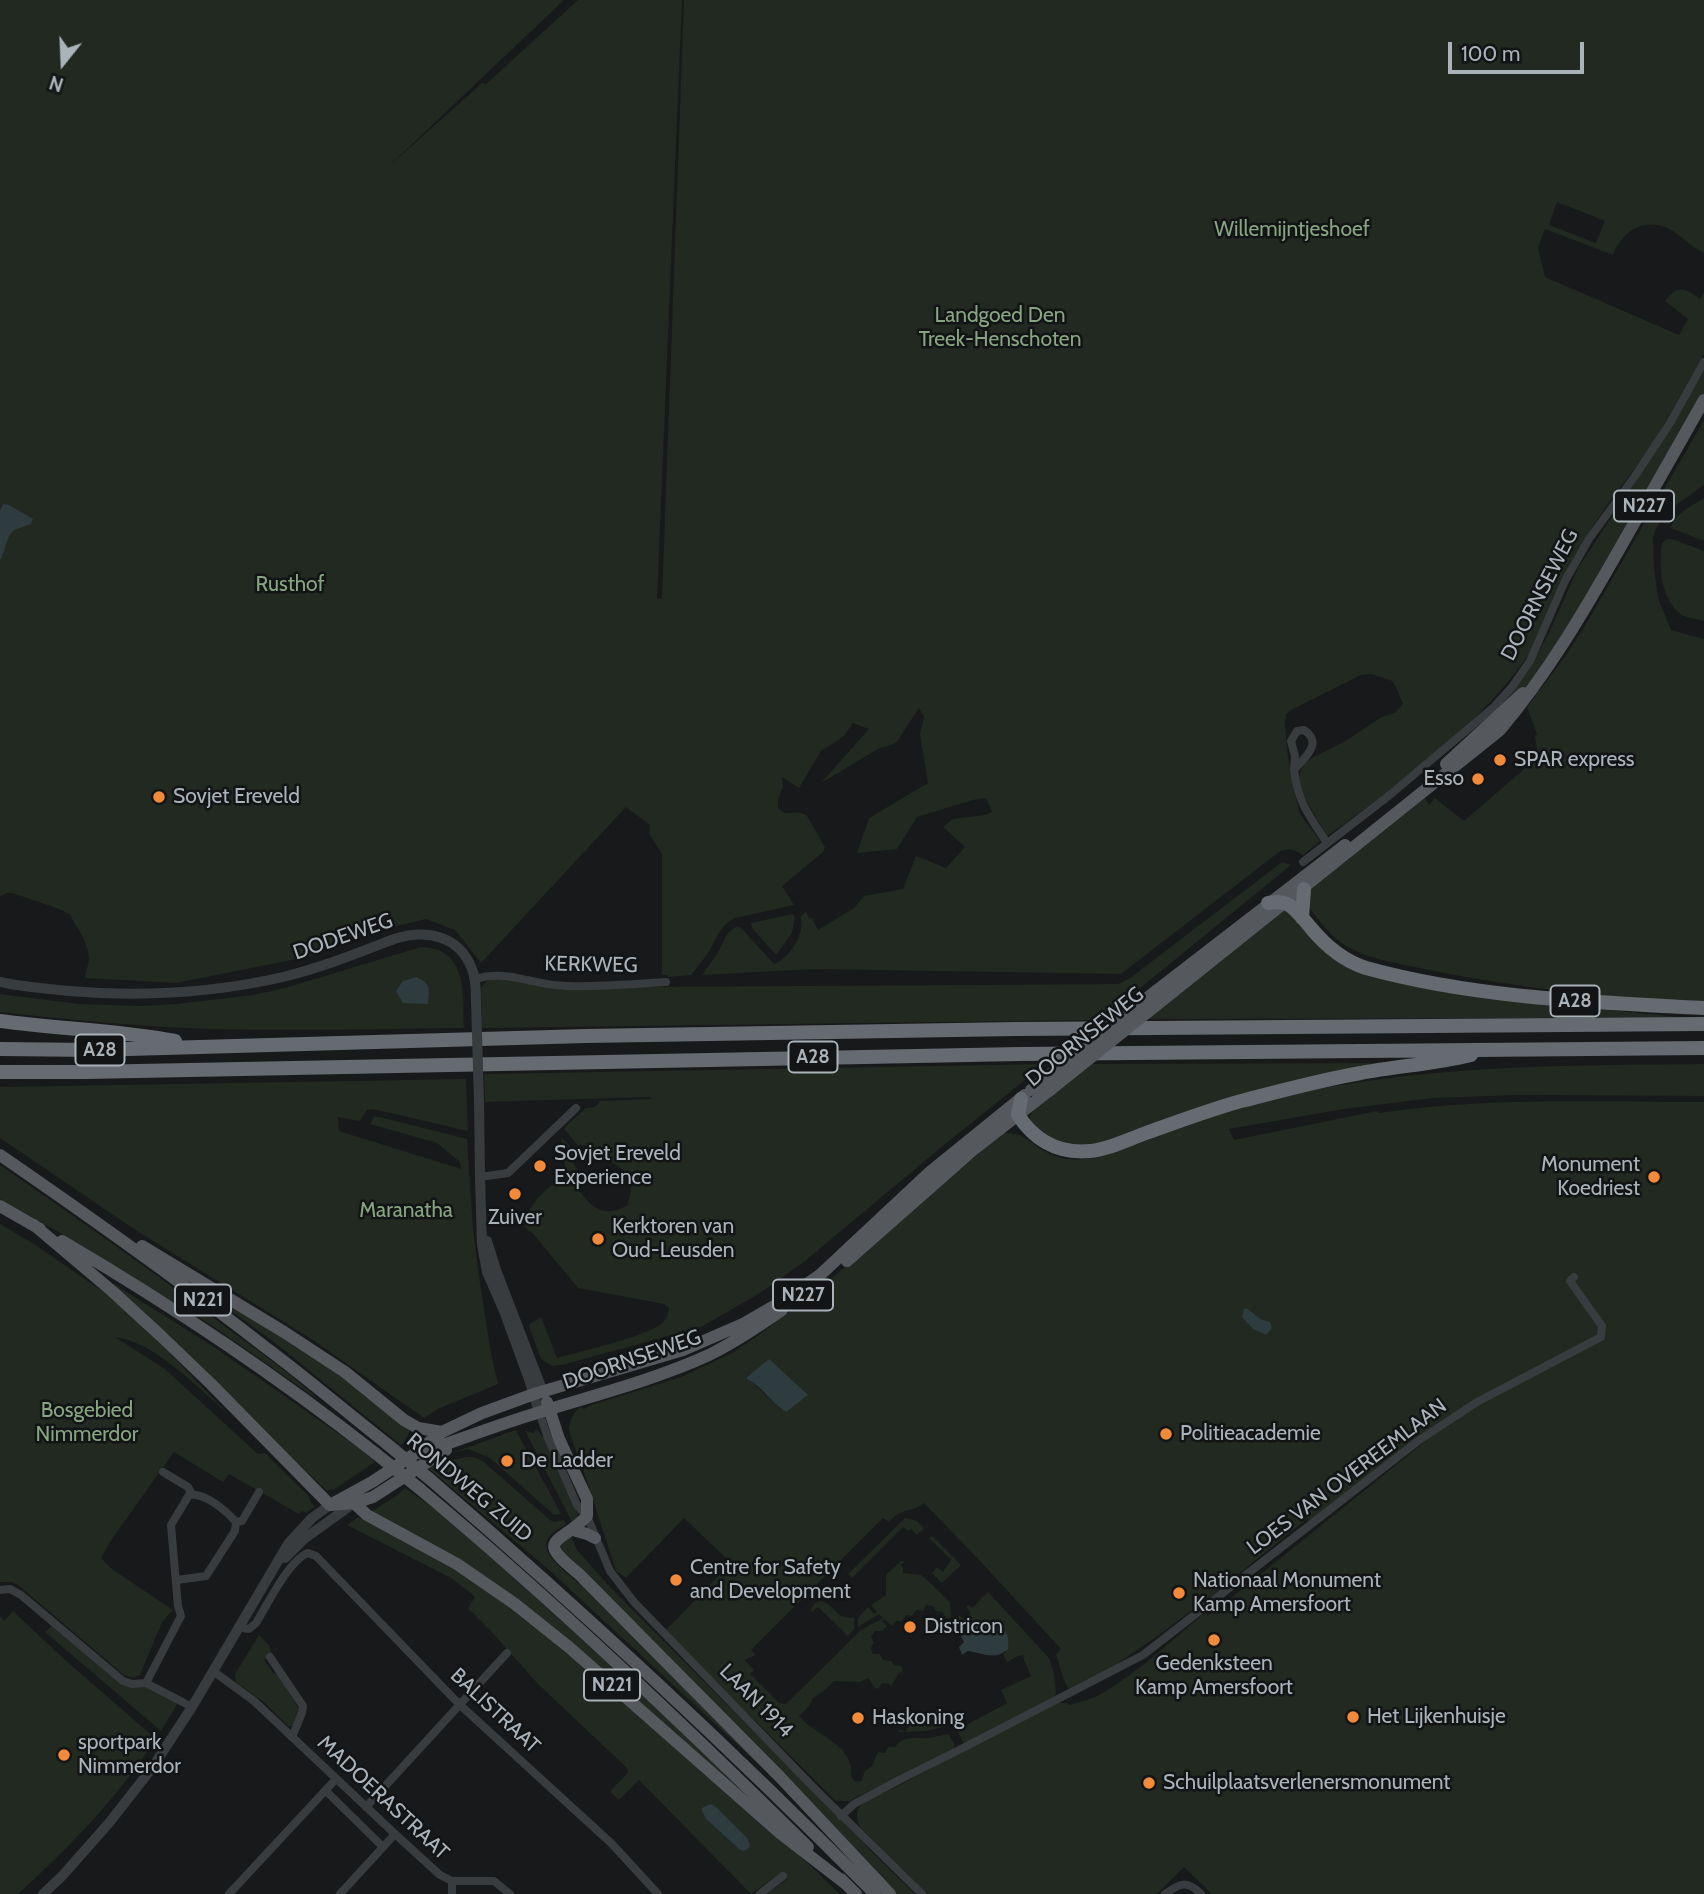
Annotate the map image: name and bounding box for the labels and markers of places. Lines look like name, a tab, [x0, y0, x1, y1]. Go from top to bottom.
place label: SPAR express	[1514, 747, 1635, 773]
marker: SPAR express	[1492, 752, 1508, 768]
place label: Esso	[1424, 766, 1464, 792]
marker: Esso	[1470, 771, 1486, 787]
place label: Sovjet Ereveld	[173, 784, 300, 810]
marker: Sovjet Ereveld	[151, 789, 167, 805]
place label: Sovjet Ereveld Experience	[554, 1141, 681, 1191]
place label: Monument Koedriest	[1541, 1152, 1640, 1202]
marker: Sovjet Ereveld Experience	[532, 1158, 548, 1174]
marker: Monument Koedriest	[1646, 1169, 1662, 1185]
marker: Zuiver	[507, 1186, 523, 1202]
place label: Zuiver	[488, 1205, 542, 1231]
place label: Kerktoren van Oud-Leusden	[612, 1214, 735, 1264]
marker: Kerktoren van Oud-Leusden	[590, 1231, 606, 1247]
place label: Politieacademie	[1180, 1421, 1321, 1447]
marker: Politieacademie	[1158, 1426, 1174, 1442]
place label: De Ladder	[521, 1448, 613, 1474]
marker: De Ladder	[499, 1453, 515, 1469]
place label: Centre for Safety and Development	[690, 1555, 851, 1605]
place label: Nationaal Monument Kamp Amersfoort	[1193, 1568, 1381, 1618]
marker: Centre for Safety and Development	[668, 1572, 684, 1588]
marker: Nationaal Monument Kamp Amersfoort	[1171, 1585, 1187, 1601]
place label: Districon	[924, 1614, 1003, 1640]
marker: Districon	[902, 1619, 918, 1635]
marker: Gedenksteen Kamp Amersfoort	[1206, 1632, 1222, 1648]
place label: Gedenksteen Kamp Amersfoort	[1135, 1651, 1293, 1701]
place label: Het Lijkenhuisje	[1367, 1704, 1506, 1730]
place label: Haskoning	[872, 1705, 964, 1731]
marker: Het Lijkenhuisje	[1345, 1709, 1361, 1725]
marker: Haskoning	[850, 1710, 866, 1726]
place label: sportpark Nimmerdor	[78, 1730, 181, 1780]
marker: sportpark Nimmerdor	[56, 1747, 72, 1763]
place label: Schuilplaatsverlenersmonument	[1163, 1770, 1450, 1796]
marker: Schuilplaatsverlenersmonument	[1141, 1775, 1157, 1791]

